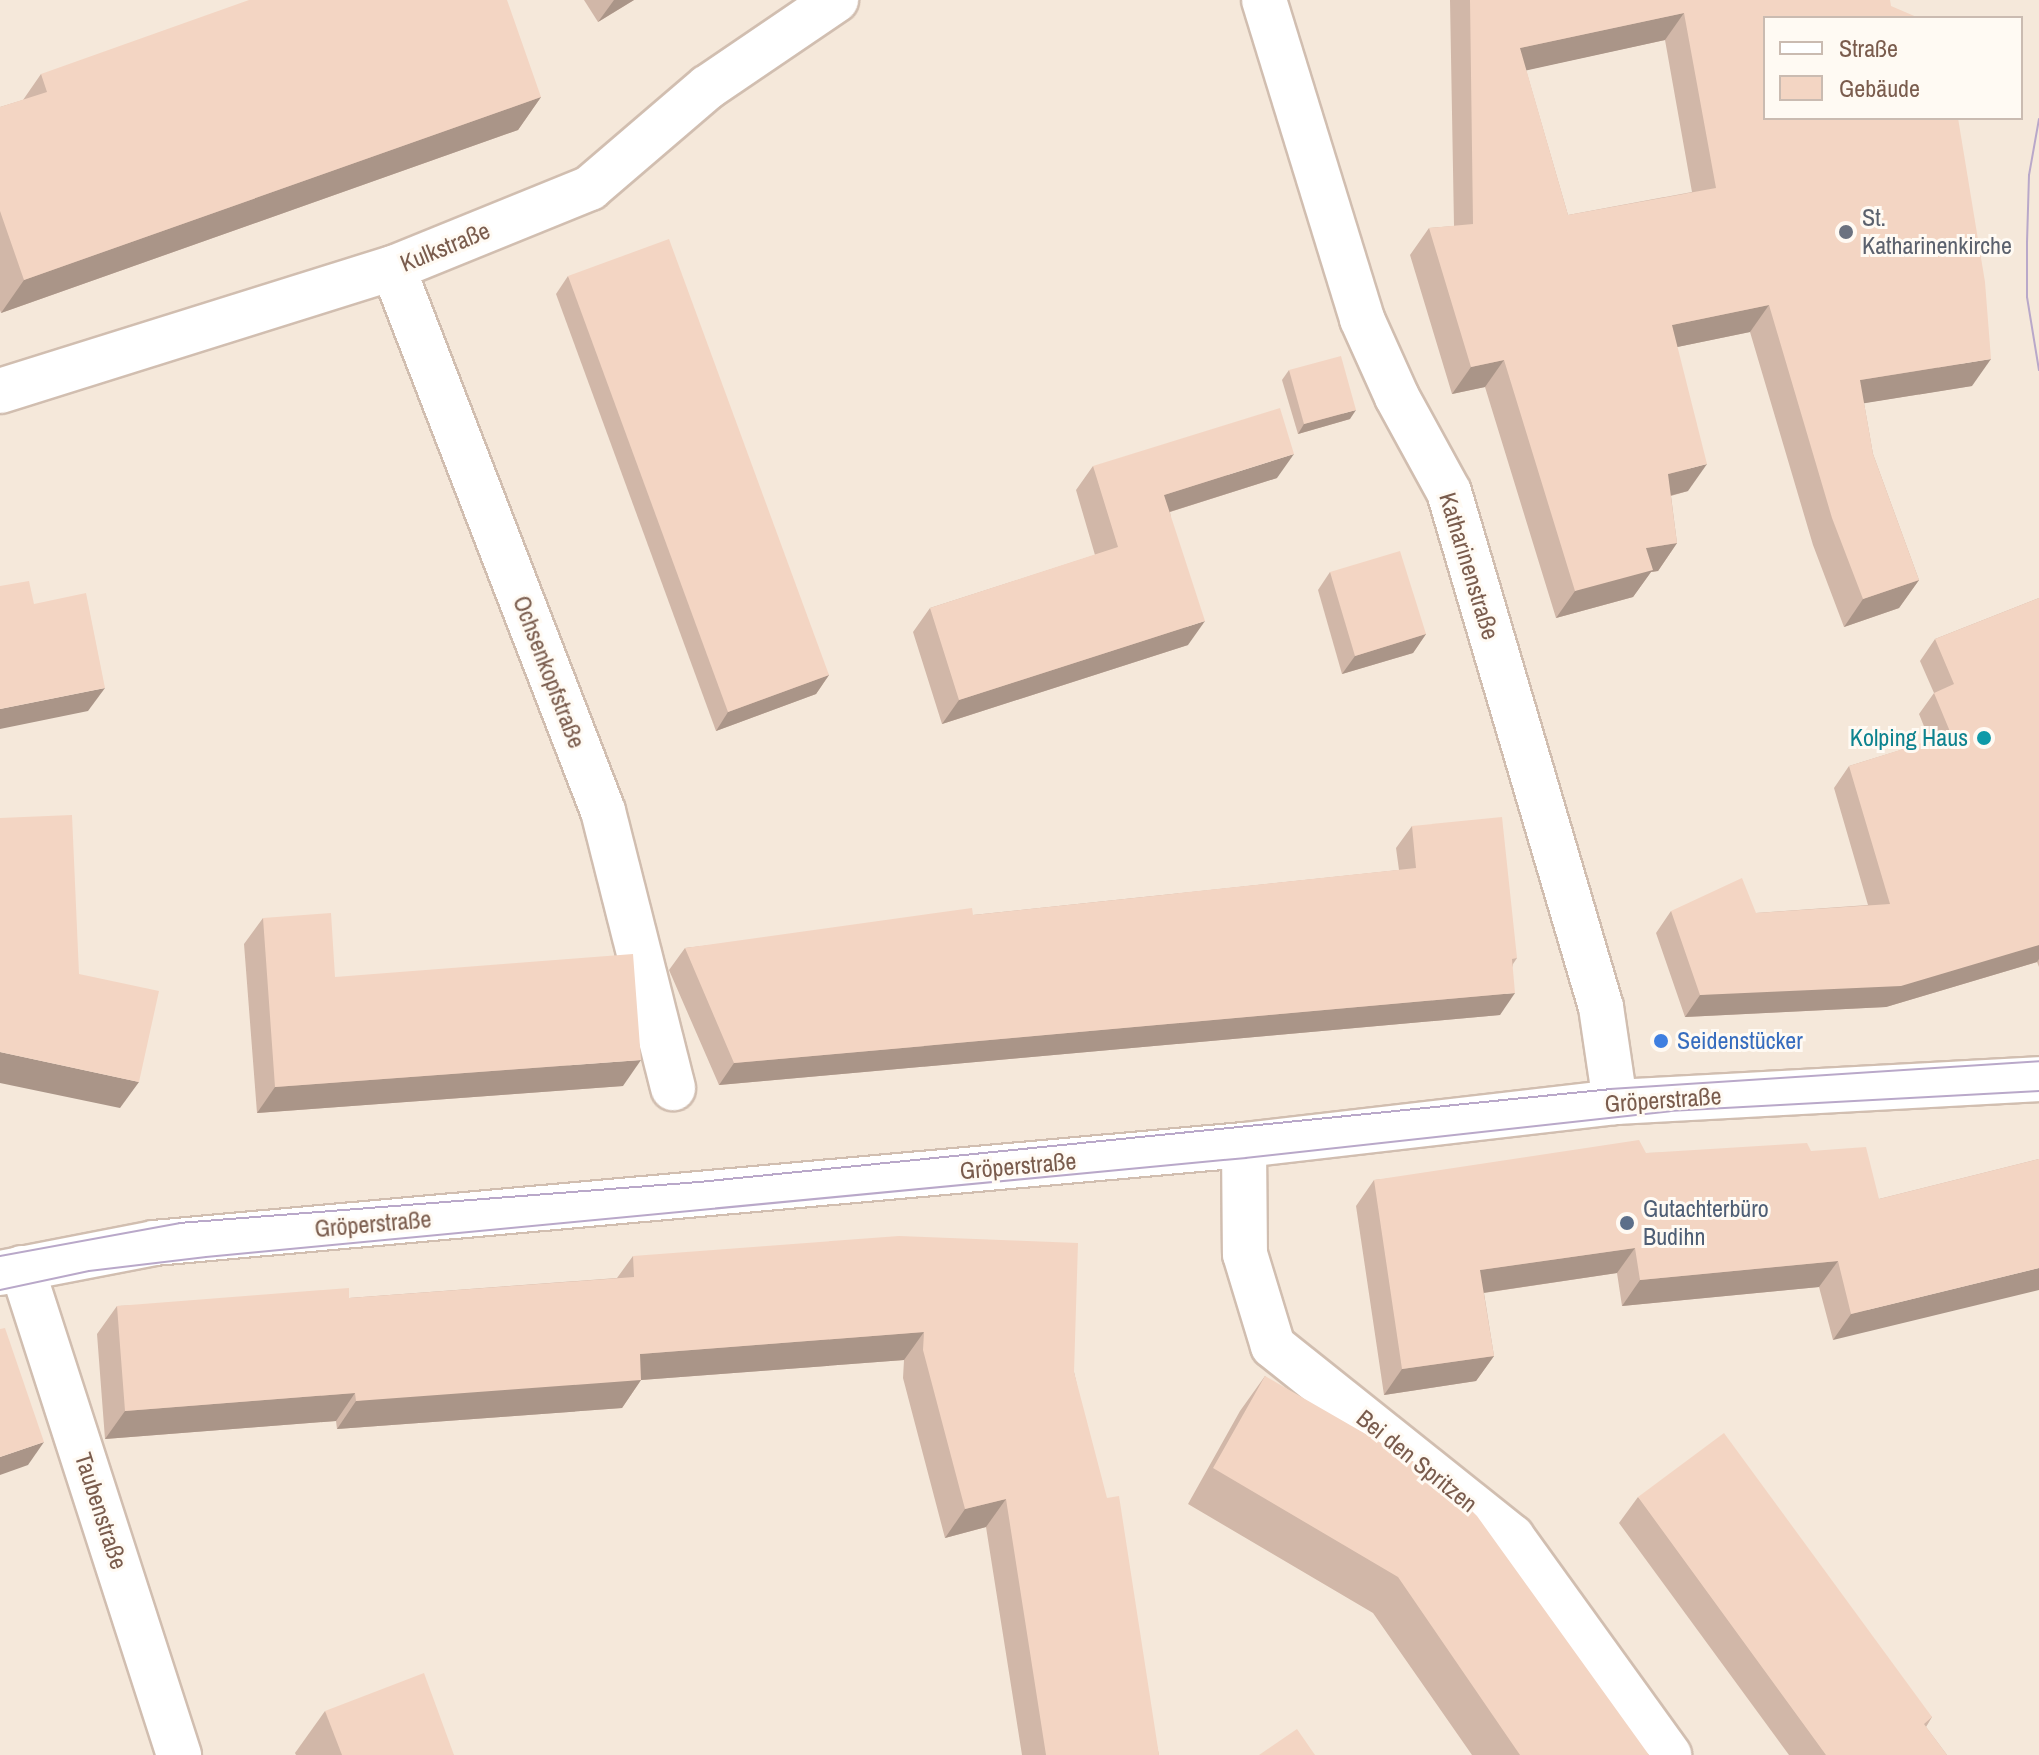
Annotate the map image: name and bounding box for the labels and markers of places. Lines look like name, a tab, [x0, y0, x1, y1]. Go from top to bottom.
place label: St. Katharinenkirche	[1862, 204, 2012, 260]
marker: St. Katharinenkirche	[1837, 223, 1855, 241]
place label: Kolping Haus	[1850, 724, 1968, 752]
marker: Kolping Haus	[1975, 729, 1993, 747]
place label: Seidenstücker	[1677, 1027, 1803, 1055]
marker: Seidenstücker	[1652, 1032, 1670, 1050]
place label: Gutachterbüro Budihn	[1643, 1195, 1769, 1251]
marker: Gutachterbüro Budihn	[1618, 1214, 1636, 1232]

